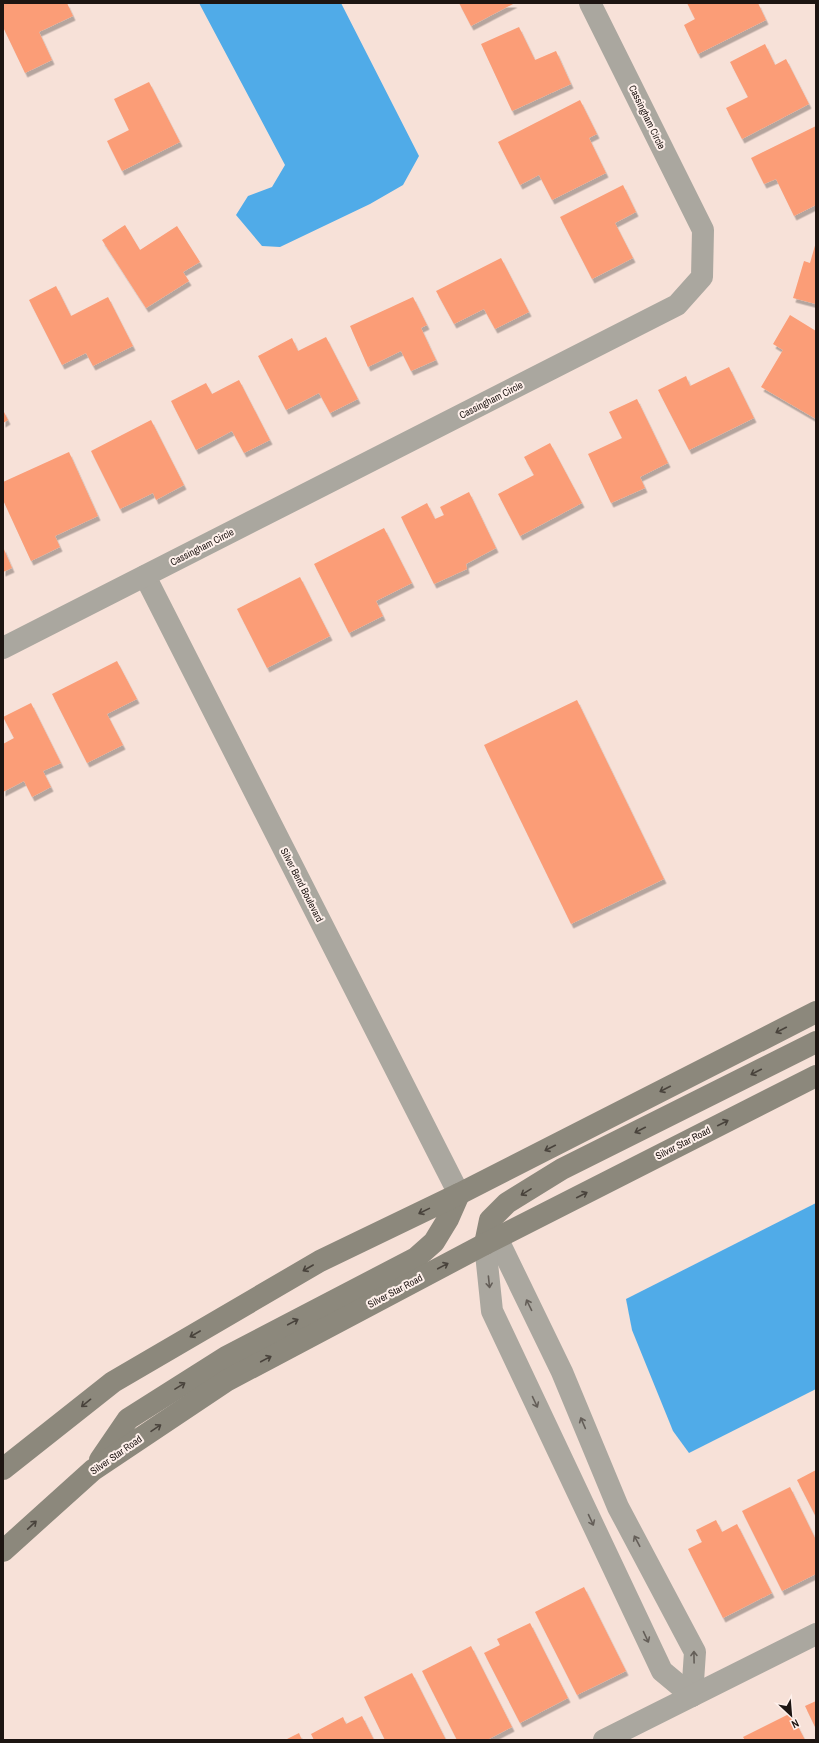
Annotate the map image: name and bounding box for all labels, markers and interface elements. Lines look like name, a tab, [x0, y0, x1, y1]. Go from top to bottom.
street label: Cassingham Circle	[626, 83, 668, 152]
street label: Cassingham Circle	[457, 378, 525, 422]
street label: Cassingham Circle	[168, 525, 236, 569]
street label: Silver Bend Boulevard	[278, 846, 326, 924]
one-way arrow	[775, 1026, 787, 1034]
one-way arrow	[750, 1069, 762, 1076]
one-way arrow	[660, 1085, 672, 1093]
one-way arrow	[717, 1119, 729, 1126]
street label: Silver Star Road	[653, 1124, 713, 1162]
one-way arrow	[634, 1127, 646, 1134]
one-way arrow	[544, 1144, 556, 1152]
one-way arrow	[520, 1187, 531, 1196]
one-way arrow	[576, 1190, 588, 1198]
one-way arrow	[418, 1207, 430, 1215]
one-way arrow	[437, 1261, 449, 1269]
one-way arrow	[302, 1265, 314, 1273]
street label: Silver Star Road	[365, 1271, 425, 1311]
one-way arrow	[485, 1275, 492, 1288]
one-way arrow	[525, 1299, 532, 1311]
one-way arrow	[287, 1318, 299, 1326]
one-way arrow	[189, 1330, 201, 1338]
one-way arrow	[260, 1355, 272, 1363]
one-way arrow	[174, 1382, 185, 1390]
one-way arrow	[532, 1396, 539, 1408]
one-way arrow	[80, 1399, 91, 1408]
one-way arrow	[579, 1417, 587, 1429]
one-way arrow	[150, 1423, 162, 1431]
street label: Silver Star Road	[88, 1432, 144, 1478]
one-way arrow	[588, 1514, 595, 1526]
one-way arrow	[26, 1520, 37, 1529]
one-way arrow	[632, 1536, 640, 1548]
one-way arrow	[643, 1631, 650, 1643]
one-way arrow	[690, 1651, 698, 1664]
north arrow	[771, 1695, 811, 1735]
text: N	[789, 1716, 801, 1732]

